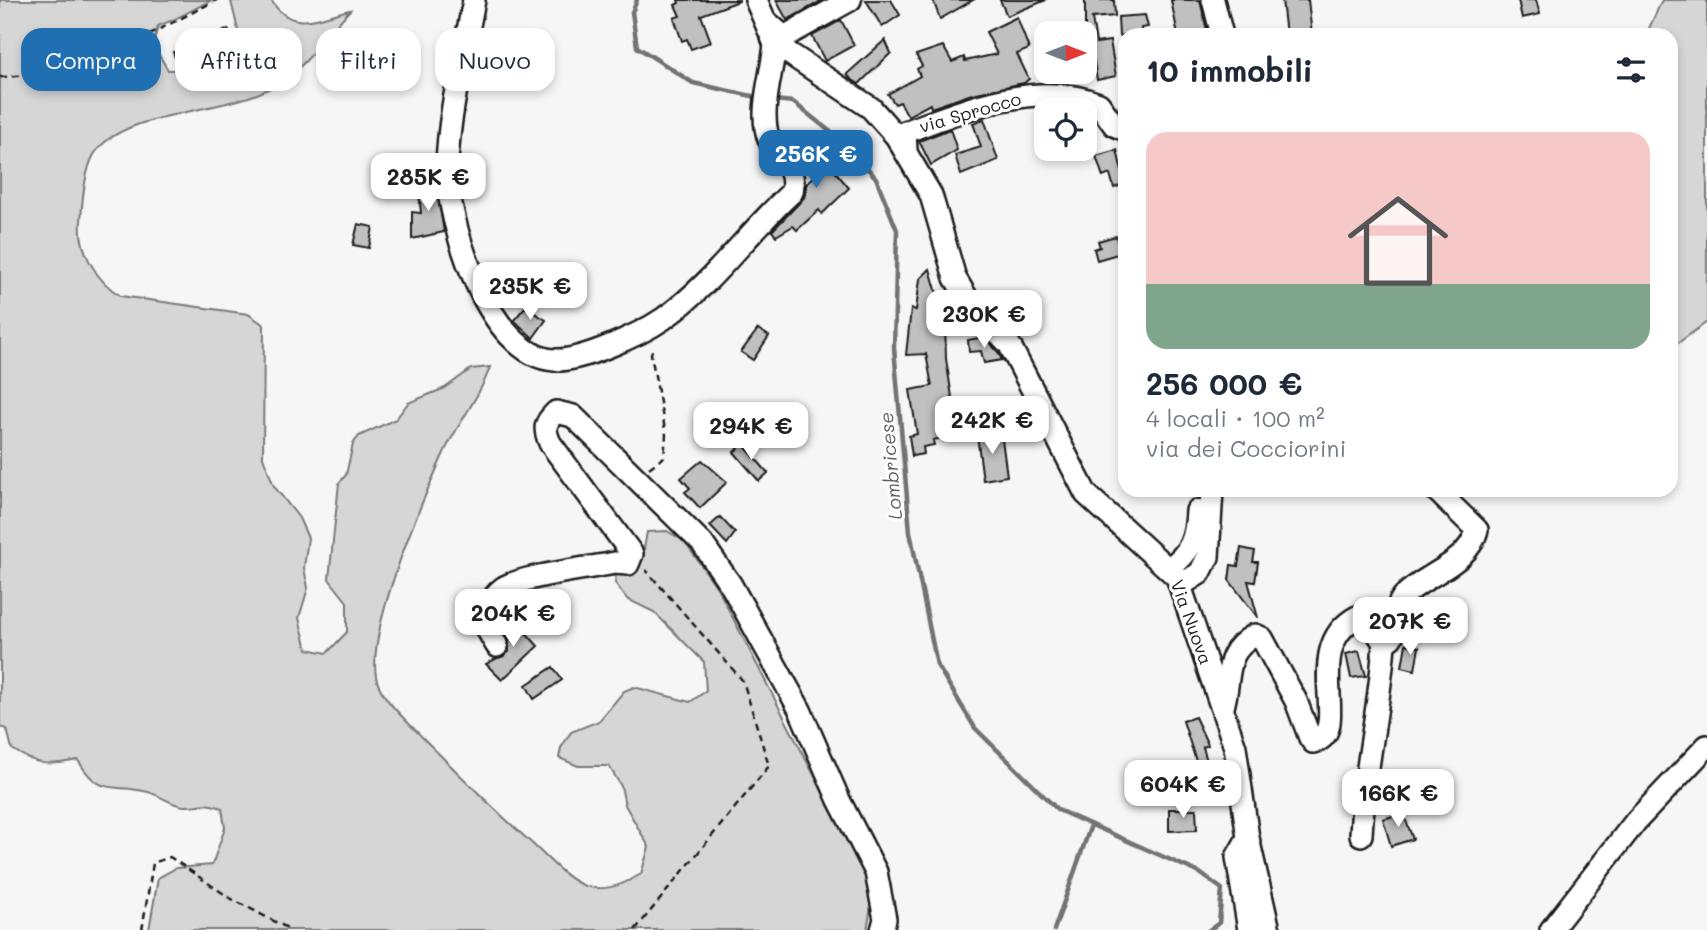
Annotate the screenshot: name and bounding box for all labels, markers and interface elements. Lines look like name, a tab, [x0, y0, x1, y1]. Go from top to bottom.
north arrow	[1034, 21, 1097, 84]
map controls	[1034, 21, 1097, 161]
chip: Compra	[21, 28, 161, 91]
chip: Affitta	[175, 28, 302, 91]
chip: Filtri	[316, 28, 421, 91]
chip: Nuovo	[435, 28, 555, 91]
text: 10 immobili	[1146, 50, 1313, 90]
icon: filters	[1612, 51, 1650, 89]
street label: via Sprocco	[916, 86, 1024, 138]
button: locate	[1034, 98, 1097, 161]
pin: 256K €	[759, 130, 873, 190]
text: 256K €	[775, 138, 857, 168]
pin: 285K €	[371, 154, 485, 213]
text: 285K €	[387, 161, 469, 191]
icon: home	[1335, 178, 1461, 304]
pin: 235K €	[473, 262, 587, 322]
text: 235K €	[489, 270, 571, 300]
pin: 230K €	[927, 290, 1041, 350]
text: 230K €	[942, 298, 1026, 328]
text: 256 000 €	[1146, 363, 1302, 403]
pin: 242K €	[935, 396, 1049, 456]
pin: 294K €	[694, 402, 808, 462]
text: 4 locali · 100 m²	[1146, 403, 1325, 433]
text: 242K €	[951, 404, 1033, 434]
text: 294K €	[709, 410, 793, 440]
water label: Lombricese	[873, 411, 907, 521]
text: via dei Cocciorini	[1146, 433, 1346, 463]
street label: Via Nuova	[1166, 576, 1218, 668]
pin: 204K €	[456, 590, 570, 649]
text: 204K €	[471, 597, 555, 627]
pin: 207K €	[1353, 598, 1467, 657]
text: 207K €	[1369, 605, 1451, 635]
pin: 604K €	[1126, 760, 1240, 820]
text: 604K €	[1140, 768, 1226, 798]
pin: 166K €	[1341, 770, 1455, 829]
text: 166K €	[1358, 777, 1438, 807]

